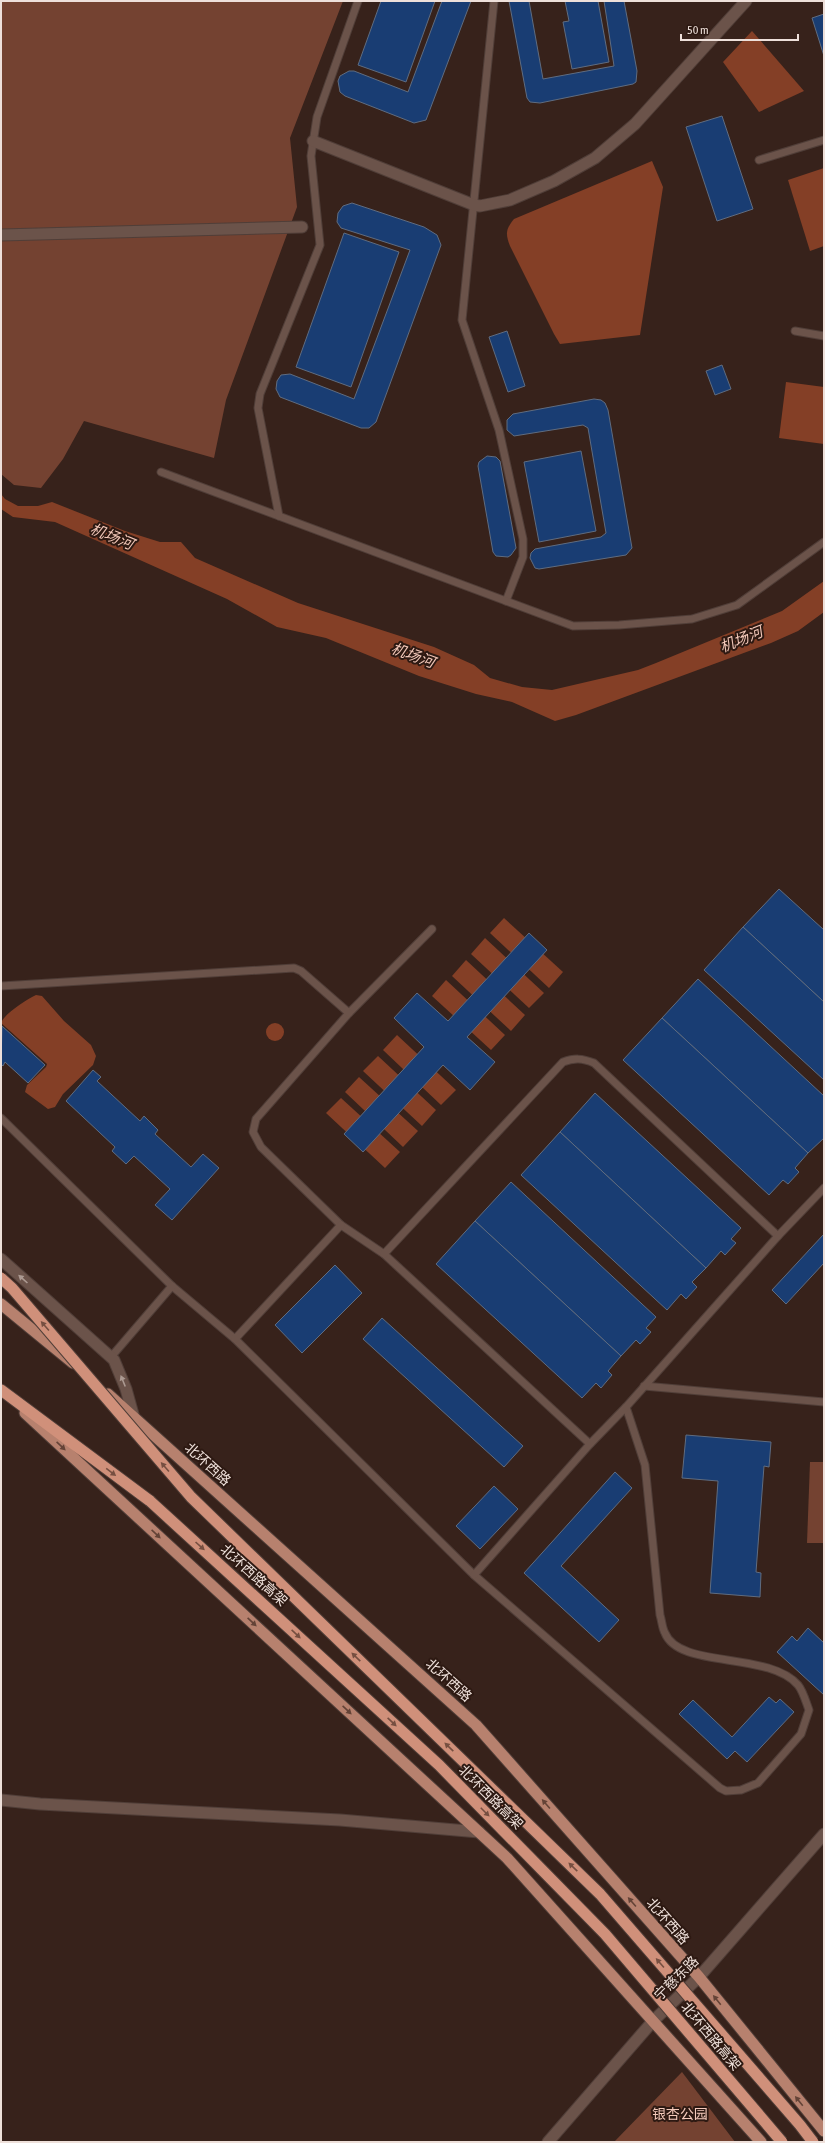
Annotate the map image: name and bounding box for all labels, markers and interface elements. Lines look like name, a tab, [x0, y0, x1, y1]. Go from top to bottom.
scale bar	[681, 16, 798, 42]
text: 50 m	[687, 23, 709, 37]
water label: 机场河	[88, 520, 139, 553]
water label: 机场河	[717, 622, 768, 655]
water label: 机场河	[389, 639, 440, 672]
one-way arrow	[18, 1274, 29, 1283]
one-way arrow	[40, 1321, 49, 1331]
one-way arrow	[119, 1374, 125, 1386]
street label: 北环西路	[182, 1439, 234, 1489]
one-way arrow	[56, 1441, 65, 1450]
one-way arrow	[161, 1462, 170, 1473]
one-way arrow	[105, 1467, 116, 1476]
one-way arrow	[151, 1529, 161, 1539]
one-way arrow	[195, 1541, 205, 1551]
street label: 北环西路高架	[217, 1541, 291, 1609]
one-way arrow	[247, 1617, 256, 1626]
one-way arrow	[291, 1629, 301, 1638]
one-way arrow	[351, 1652, 361, 1662]
street label: 北环西路	[423, 1655, 475, 1705]
one-way arrow	[342, 1706, 352, 1715]
one-way arrow	[386, 1717, 397, 1726]
one-way arrow	[444, 1742, 454, 1752]
street label: 北环西路高架	[456, 1762, 526, 1832]
one-way arrow	[541, 1799, 550, 1810]
one-way arrow	[480, 1807, 490, 1817]
one-way arrow	[568, 1862, 578, 1872]
street label: 北环西路	[644, 1895, 692, 1947]
one-way arrow	[628, 1897, 637, 1906]
street label: 宁慈东路	[651, 1953, 701, 2003]
one-way arrow	[656, 1958, 665, 1968]
one-way arrow	[713, 1994, 722, 2005]
street label: 北环西路高架	[678, 1999, 744, 2073]
one-way arrow	[795, 2095, 804, 2106]
park label: 银杏公园	[652, 2106, 708, 2122]

